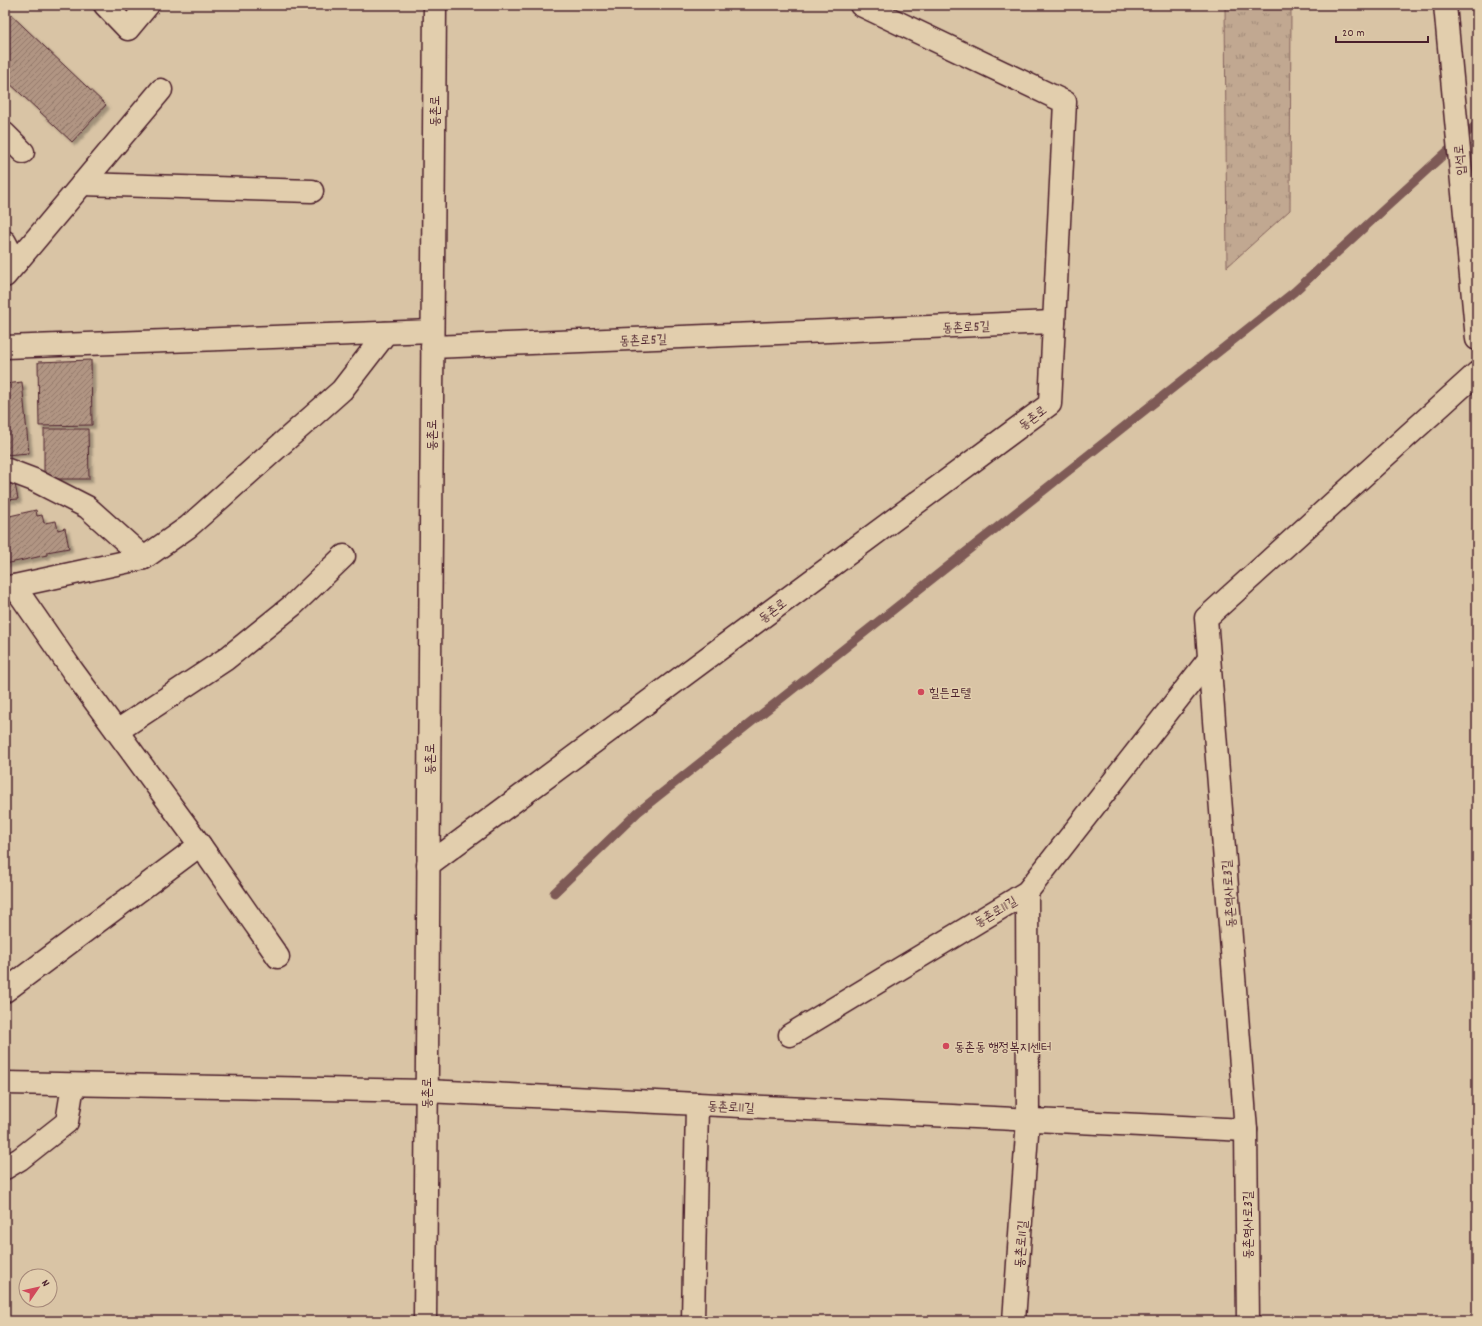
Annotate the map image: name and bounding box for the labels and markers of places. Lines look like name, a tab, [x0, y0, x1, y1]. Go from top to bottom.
place label: 힐튼모텔	[929, 685, 971, 704]
marker: 힐튼모텔	[916, 687, 926, 697]
place label: 동촌동 행정복지센터	[954, 1039, 1051, 1058]
marker: 동촌동 행정복지센터	[941, 1041, 951, 1051]

